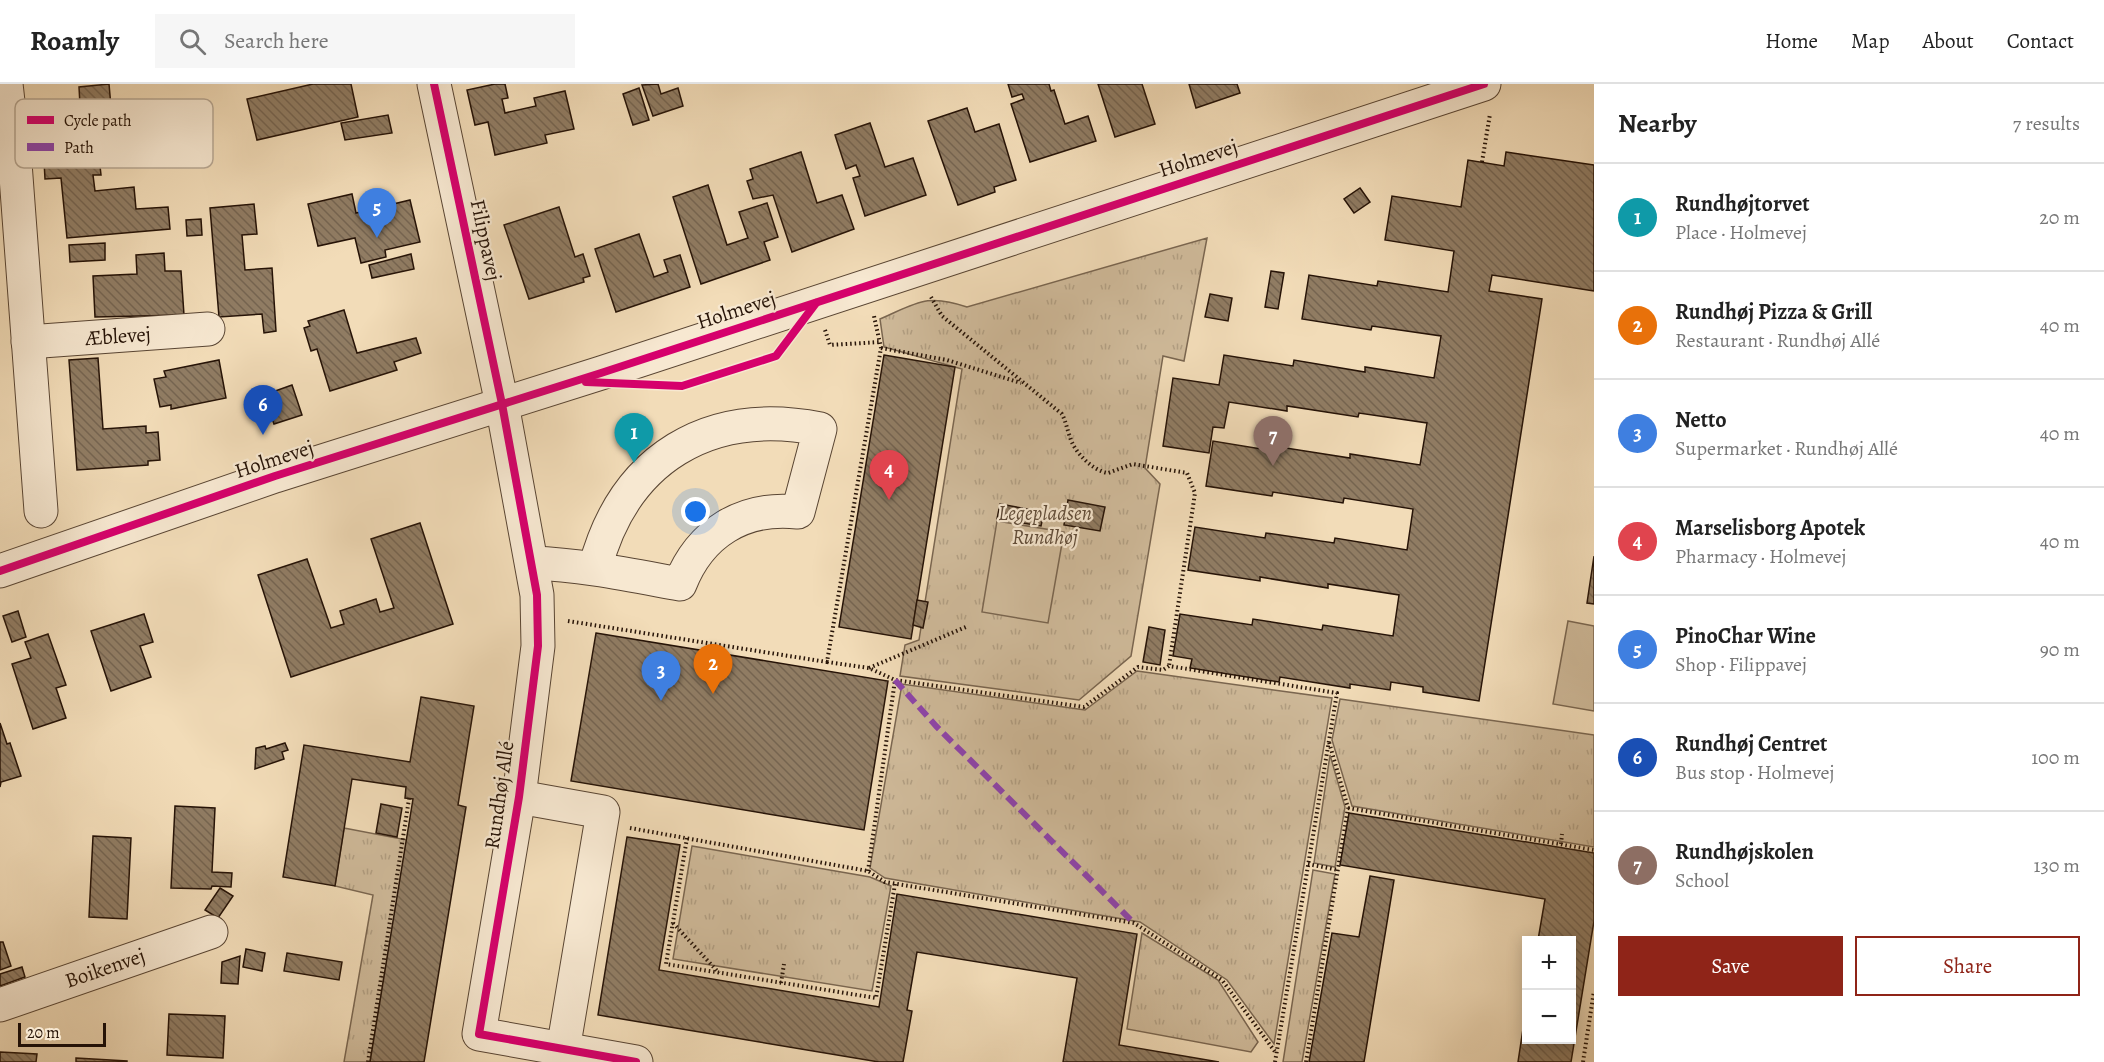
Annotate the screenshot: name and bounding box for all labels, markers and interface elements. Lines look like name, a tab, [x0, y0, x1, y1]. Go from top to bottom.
search box	[155, 14, 575, 68]
text: Roamly	[30, 22, 119, 60]
icon: search	[176, 25, 209, 58]
text: Search here	[224, 26, 329, 56]
text: Home	[1765, 27, 1818, 55]
text: Map	[1851, 27, 1889, 55]
text: About	[1922, 27, 1974, 55]
text: Contact	[2007, 27, 2074, 55]
legend	[15, 99, 213, 168]
text: Nearby	[1618, 106, 1697, 141]
text: Cycle path	[64, 110, 132, 132]
text: 7 results	[2013, 110, 2080, 137]
street label: Holmevej	[1155, 132, 1241, 184]
text: Path	[64, 137, 94, 159]
pin: 5	[358, 188, 397, 238]
text: Rundhøjtorvet	[1675, 189, 1810, 219]
street label: Filippavej	[464, 197, 508, 283]
text: 1	[1634, 204, 1641, 231]
text: 20 m	[2039, 204, 2080, 231]
text: Place · Holmevej	[1675, 219, 1807, 246]
street label: Holmevej	[693, 284, 779, 336]
text: Rundhøj Pizza & Grill	[1675, 297, 1872, 327]
text: 2	[1633, 312, 1642, 339]
text: 40 m	[2040, 312, 2080, 339]
street label: Æblevej	[83, 320, 152, 352]
text: Restaurant · Rundhøj Allé	[1675, 327, 1880, 354]
pin: 6	[244, 386, 282, 435]
text: Netto	[1675, 405, 1727, 435]
pin: 1	[614, 414, 654, 463]
pin: 7	[1254, 416, 1292, 466]
text: 3	[1633, 420, 1642, 447]
text: 40 m	[2040, 420, 2080, 447]
street label: Holmevej	[231, 433, 317, 485]
text: Supermarket · Rundhøj Allé	[1675, 435, 1898, 462]
pin: 4	[870, 450, 908, 500]
your location	[681, 497, 710, 526]
park label: Legepladsen Rundhøj	[998, 499, 1092, 551]
text: Marselisborg Apotek	[1675, 513, 1865, 543]
text: 4	[1633, 528, 1642, 555]
text: 40 m	[2040, 528, 2080, 555]
text: Pharmacy · Holmevej	[1675, 543, 1847, 570]
text: PinoChar Wine	[1675, 621, 1816, 651]
text: 5	[1633, 636, 1642, 663]
text: 90 m	[2040, 636, 2080, 663]
pin: 2	[694, 644, 732, 694]
text: Shop · Filippavej	[1675, 651, 1807, 678]
pin: 3	[642, 652, 680, 701]
text: Rundhøj Centret	[1675, 729, 1827, 759]
street label: Rundhøj Allé	[478, 739, 520, 851]
text: 6	[1633, 744, 1642, 771]
text: 100 m	[2031, 744, 2080, 771]
text: Bus stop · Holmevej	[1675, 759, 1834, 786]
text: Rundhøjskolen	[1675, 837, 1814, 867]
text: 7	[1633, 852, 1642, 879]
text: 130 m	[2034, 852, 2080, 879]
text: School	[1675, 867, 1729, 894]
map controls	[1522, 936, 1576, 1044]
button: +	[1522, 936, 1576, 990]
button: Save	[1618, 936, 1843, 996]
button: Share	[1855, 936, 2080, 996]
street label: Boikenvej	[61, 941, 149, 995]
button: −	[1522, 990, 1576, 1044]
scale bar	[18, 1020, 106, 1048]
text: 20 m	[27, 1022, 60, 1044]

